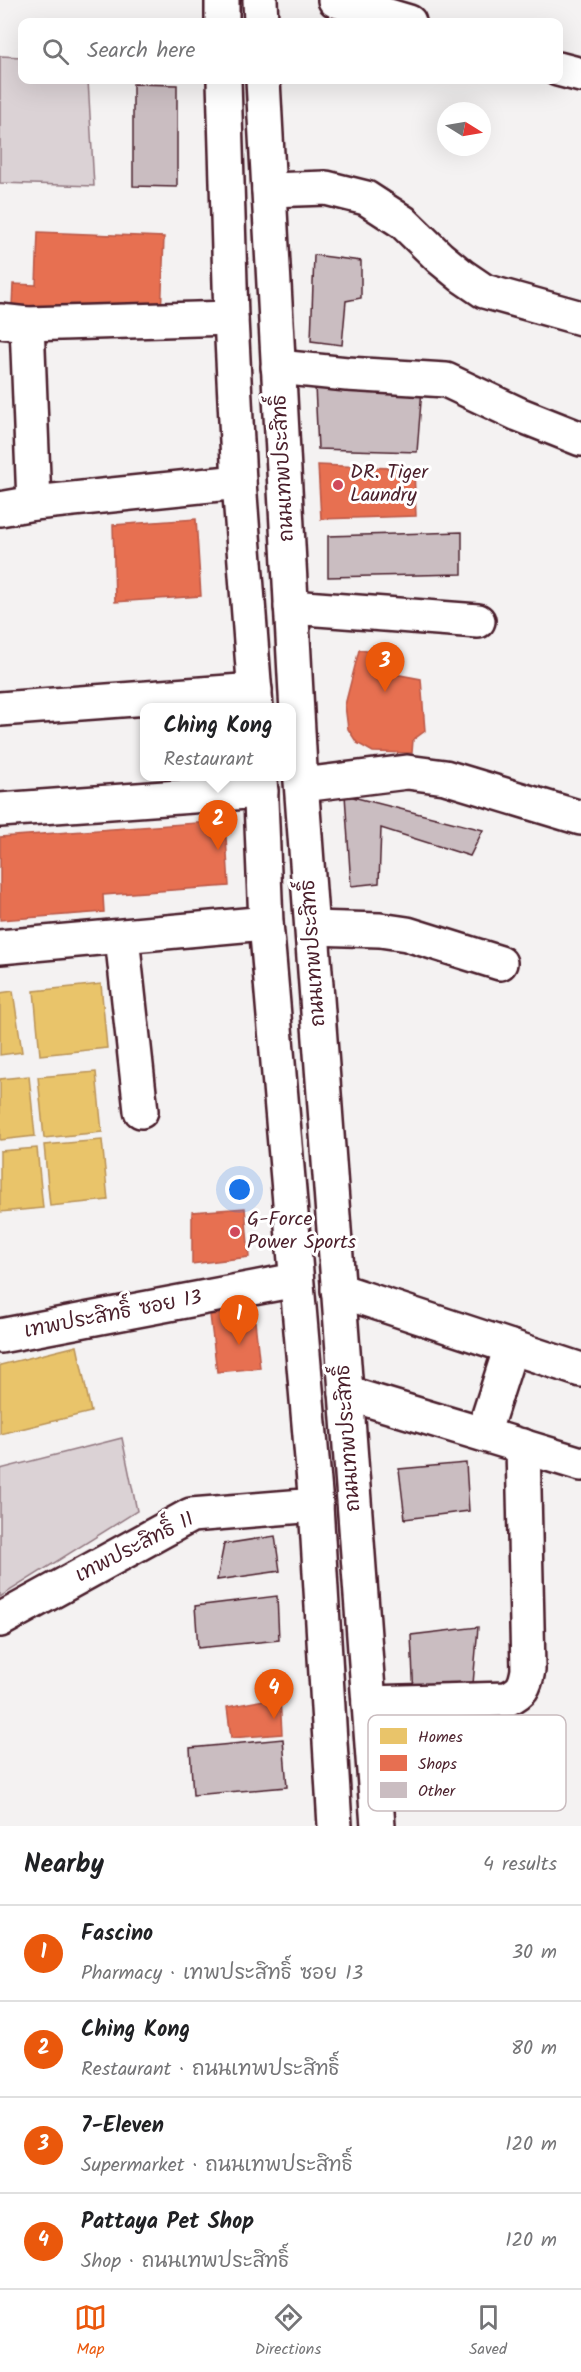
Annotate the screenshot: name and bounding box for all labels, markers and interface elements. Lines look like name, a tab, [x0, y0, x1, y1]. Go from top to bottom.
search box	[18, 18, 563, 84]
text: Search here	[87, 34, 195, 69]
icon: search	[39, 35, 72, 68]
north arrow	[437, 102, 491, 156]
street label: ถนนเทพประสิทธิ์	[260, 393, 304, 543]
place label: DR. Tiger Laundry	[350, 457, 429, 512]
marker: DR. Tiger Laundry	[331, 478, 345, 492]
pin: 3	[366, 642, 404, 692]
popup	[140, 703, 296, 781]
text: Ching Kong	[164, 709, 272, 744]
text: Restaurant	[164, 744, 254, 776]
pin: 2	[198, 800, 238, 850]
street label: ถนนเทพประสิทธิ์	[289, 878, 335, 1028]
your location	[225, 1175, 254, 1204]
place label: G-Force Power Sports	[247, 1204, 357, 1259]
marker: G-Force Power Sports	[228, 1225, 242, 1239]
street label: เทพประสิทธิ์ ซอย 13	[21, 1278, 204, 1348]
pin: 1	[220, 1296, 258, 1345]
street label: ถนนเทพประสิทธิ์	[324, 1363, 370, 1513]
street label: เทพประสิทธิ์ 11	[68, 1501, 200, 1592]
pin: 4	[254, 1670, 294, 1719]
legend	[368, 1715, 566, 1811]
text: Homes	[418, 1725, 463, 1750]
text: Shops	[418, 1752, 457, 1777]
text: Other	[418, 1779, 457, 1804]
text: Nearby	[24, 1844, 104, 1886]
text: 4 results	[483, 1849, 557, 1881]
text: Fascino	[81, 1917, 153, 1952]
text: 1	[40, 1937, 47, 1969]
text: 30 m	[512, 1937, 557, 1969]
text: Pharmacy · เทพประสิทธิ์ ซอย 13	[81, 1958, 363, 1990]
text: Ching Kong	[81, 2013, 190, 2048]
text: 2	[38, 2033, 49, 2065]
text: 80 m	[511, 2033, 557, 2065]
text: Restaurant · ถนนเทพประสิทธิ์	[81, 2054, 340, 2086]
text: 7-Eleven	[81, 2109, 164, 2144]
text: 3	[38, 2129, 49, 2161]
text: 120 m	[505, 2129, 557, 2161]
text: Supermarket · ถนนเทพประสิทธิ์	[81, 2150, 353, 2182]
text: Pattaya Pet Shop	[81, 2205, 254, 2240]
text: 4	[38, 2225, 49, 2257]
text: 120 m	[505, 2225, 557, 2257]
text: Shop · ถนนเทพประสิทธิ์	[81, 2246, 289, 2278]
tab: Map	[74, 2301, 107, 2362]
tab: Directions	[255, 2301, 321, 2362]
tab: Saved	[469, 2301, 507, 2362]

